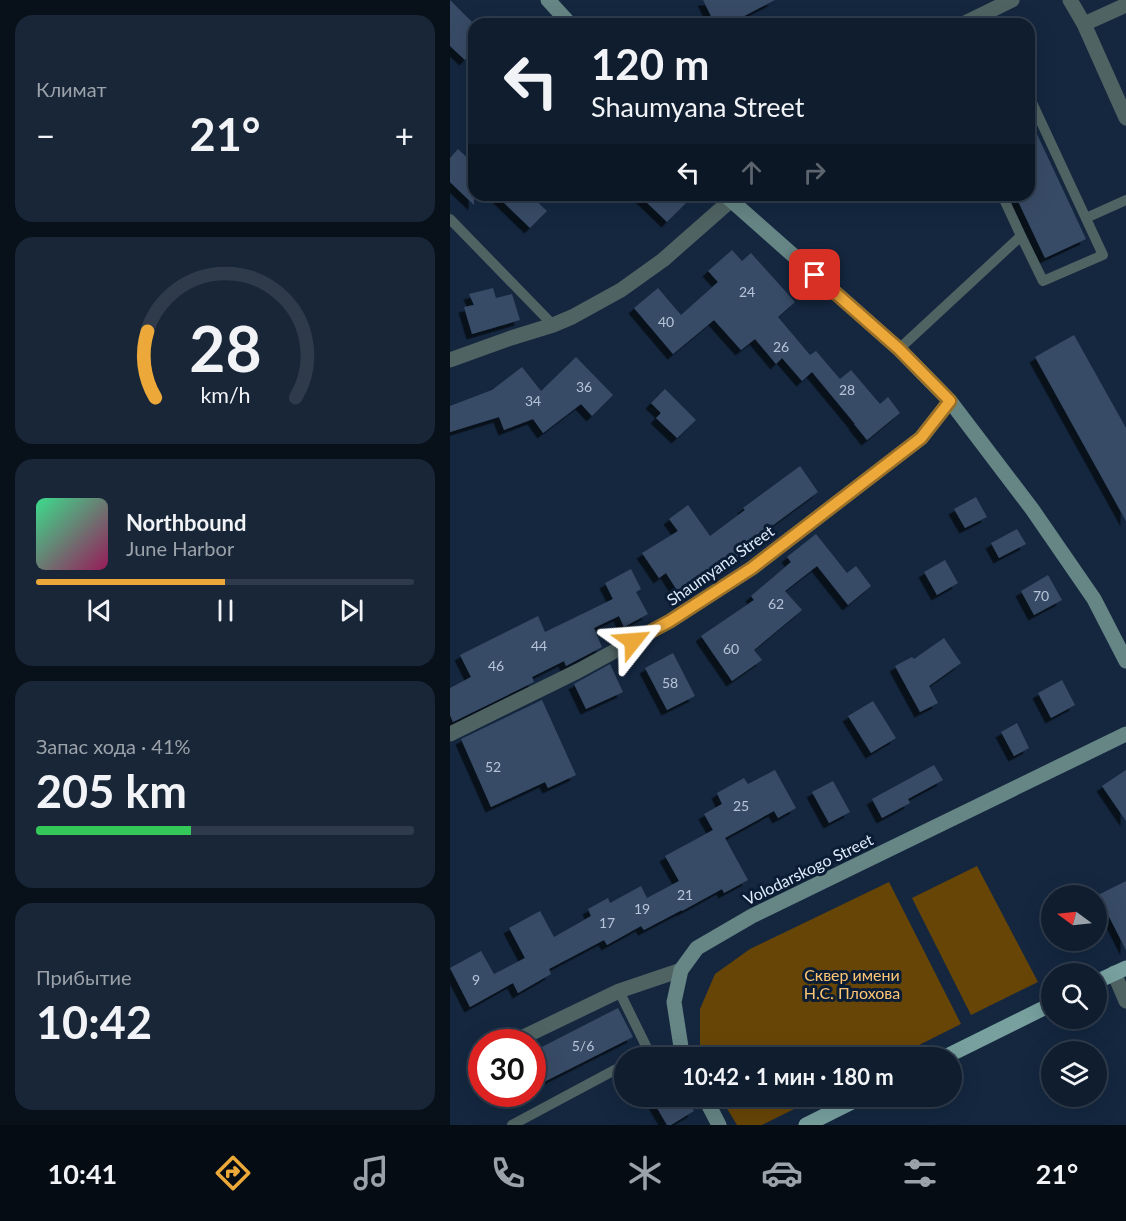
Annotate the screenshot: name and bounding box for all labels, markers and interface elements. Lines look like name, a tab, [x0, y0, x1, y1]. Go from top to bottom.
text: 120 m	[591, 39, 709, 89]
icon: left	[492, 42, 570, 120]
text: Климат	[36, 77, 107, 101]
text: Shaumyana Street	[591, 90, 804, 123]
text: 21°	[190, 107, 260, 161]
text: −	[36, 115, 55, 155]
text: +	[395, 115, 414, 155]
icon: left	[672, 156, 705, 189]
icon: ahead	[735, 156, 768, 189]
icon: right	[798, 156, 831, 189]
pin	[789, 249, 840, 300]
icon: arrive	[798, 258, 831, 291]
house number: 24	[739, 283, 755, 300]
text: 28	[189, 310, 261, 385]
house number: 40	[658, 313, 674, 330]
house number: 26	[773, 338, 789, 355]
house number: 36	[576, 378, 592, 395]
house number: 28	[839, 381, 855, 398]
text: km/h	[200, 382, 250, 408]
house number: 34	[525, 392, 541, 409]
text: Northbound	[126, 509, 246, 536]
street label: Shaumyana Street	[663, 521, 777, 609]
text: June Harbor	[126, 536, 234, 560]
house number: 70	[1033, 587, 1049, 604]
icon: previous	[83, 594, 116, 627]
icon: pause	[209, 594, 242, 627]
icon: next	[335, 594, 368, 627]
house number: 62	[768, 595, 784, 612]
position arrow	[601, 609, 665, 673]
house number: 44	[531, 637, 547, 654]
house number: 60	[723, 640, 739, 657]
house number: 46	[488, 657, 504, 674]
house number: 58	[662, 674, 678, 691]
text: Запас хода · 41%	[36, 734, 191, 758]
house number: 52	[485, 758, 501, 775]
text: 205 km	[36, 764, 187, 818]
house number: 25	[733, 797, 749, 814]
street label: Volodarskogo Street	[740, 829, 876, 909]
north arrow	[1041, 885, 1107, 951]
map controls	[1041, 885, 1107, 1107]
house number: 21	[677, 886, 693, 903]
house number: 19	[634, 900, 650, 917]
house number: 17	[599, 914, 615, 931]
button: search	[1041, 963, 1107, 1029]
text: Прибытие	[36, 965, 132, 989]
park label: Сквер имени Н.С. Плохова	[804, 965, 900, 1002]
house number: 9	[472, 971, 480, 988]
text: 10:42	[36, 995, 152, 1049]
speed limit sign: 30	[468, 1029, 546, 1107]
house number: 5/6	[572, 1037, 594, 1054]
button: layers	[1041, 1041, 1107, 1107]
text: 10:42 · 1 мин · 180 m	[682, 1063, 894, 1090]
icon: directions	[212, 1152, 254, 1194]
icon: music	[350, 1152, 392, 1194]
icon: phone	[487, 1152, 529, 1194]
icon: climate	[624, 1152, 666, 1194]
icon: car	[761, 1152, 803, 1194]
icon: filters	[899, 1152, 941, 1194]
text: 10:41	[48, 1157, 117, 1190]
text: 21°	[1036, 1157, 1078, 1190]

